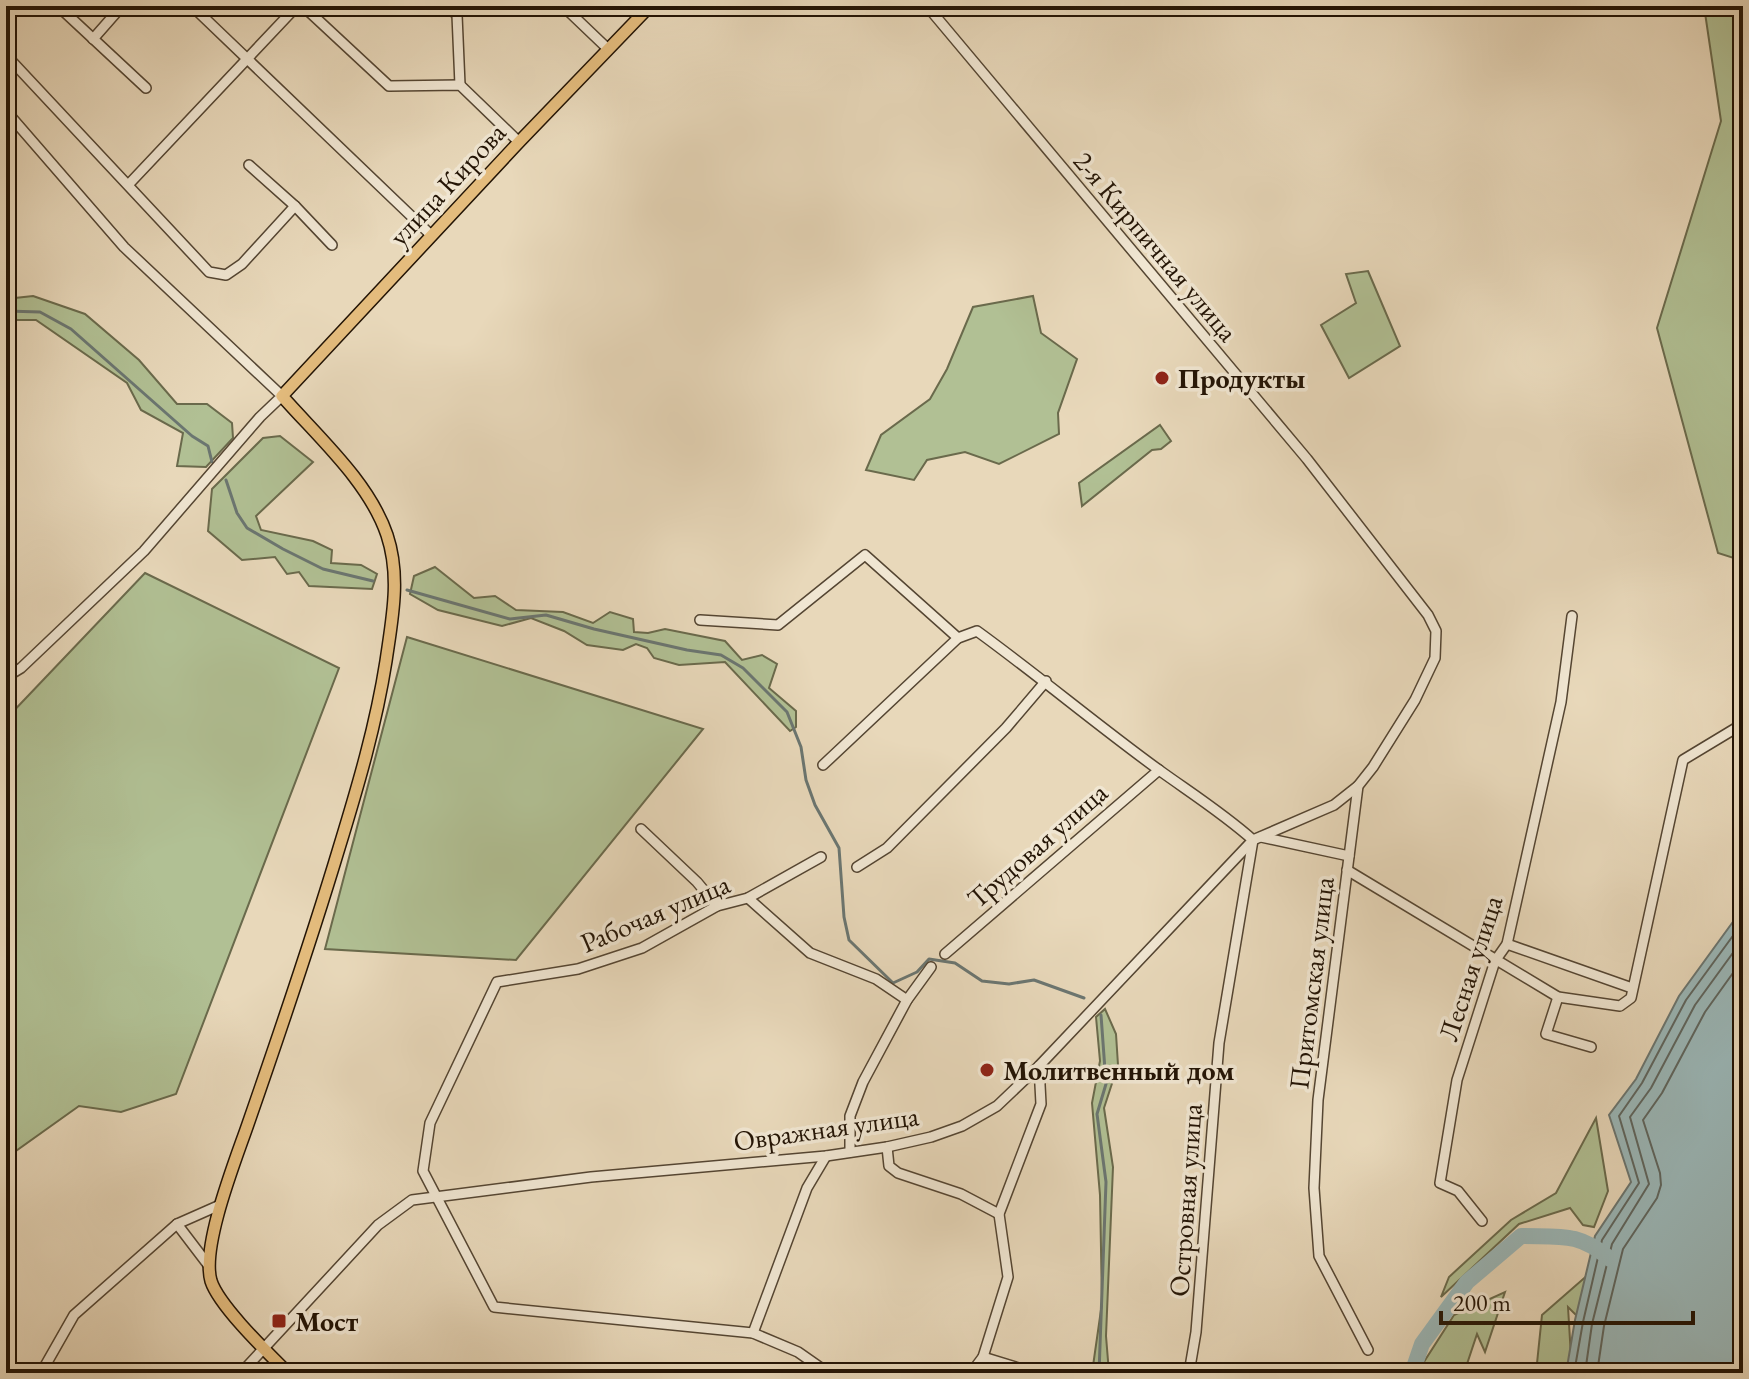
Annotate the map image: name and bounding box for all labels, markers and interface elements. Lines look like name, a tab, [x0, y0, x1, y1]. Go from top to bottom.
street label: улица Кирова	[381, 114, 514, 253]
street label: 2-я Кирпичная улица	[1066, 143, 1247, 349]
place label: Продукты	[1178, 360, 1305, 396]
marker: Продукты	[1153, 369, 1171, 387]
street label: Трудовая улица	[959, 774, 1115, 916]
street label: Рабочая улица	[575, 865, 736, 961]
street label: Притомская улица	[1280, 874, 1342, 1091]
street label: Лесная улица	[1430, 890, 1511, 1045]
place label: Молитвенный дом	[1003, 1052, 1234, 1088]
marker: Молитвенный дом	[978, 1061, 996, 1079]
street label: Овражная улица	[731, 1097, 922, 1159]
street label: Островная улица	[1160, 1101, 1210, 1298]
scale bar	[1441, 1275, 1693, 1325]
text: 200 m	[1453, 1287, 1511, 1318]
place label: Мост	[295, 1303, 359, 1339]
marker: Мост	[270, 1312, 288, 1330]

